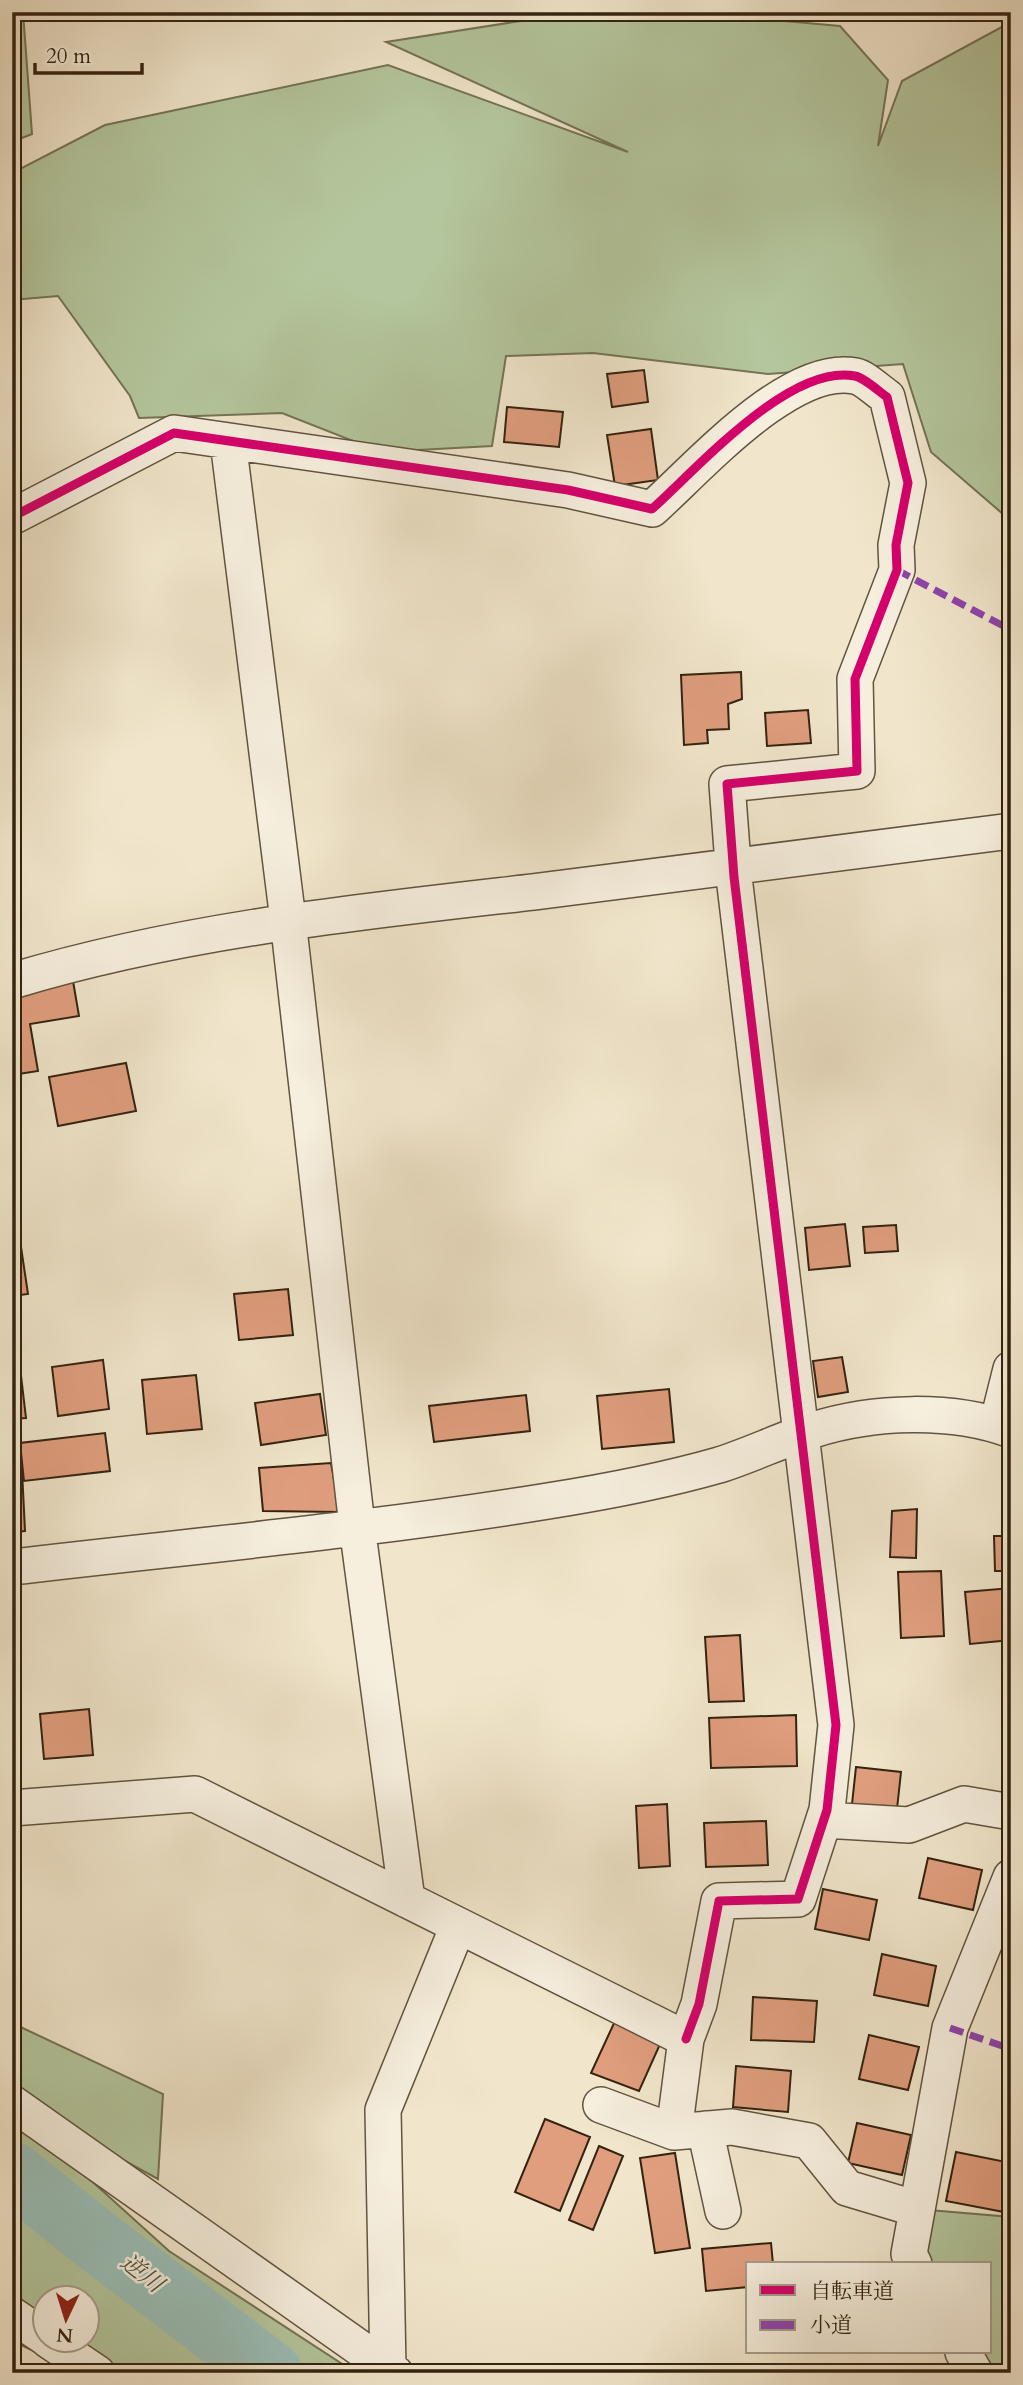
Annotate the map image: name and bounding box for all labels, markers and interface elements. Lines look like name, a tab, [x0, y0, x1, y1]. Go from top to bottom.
scale bar	[35, 32, 142, 76]
text: 20 m	[46, 42, 91, 71]
water label: 逆川	[114, 2247, 172, 2301]
legend	[746, 2262, 992, 2354]
text: 自転車道	[810, 2277, 894, 2306]
north arrow	[32, 2284, 102, 2354]
text: 小道	[810, 2311, 852, 2340]
text: N	[55, 2321, 74, 2349]

